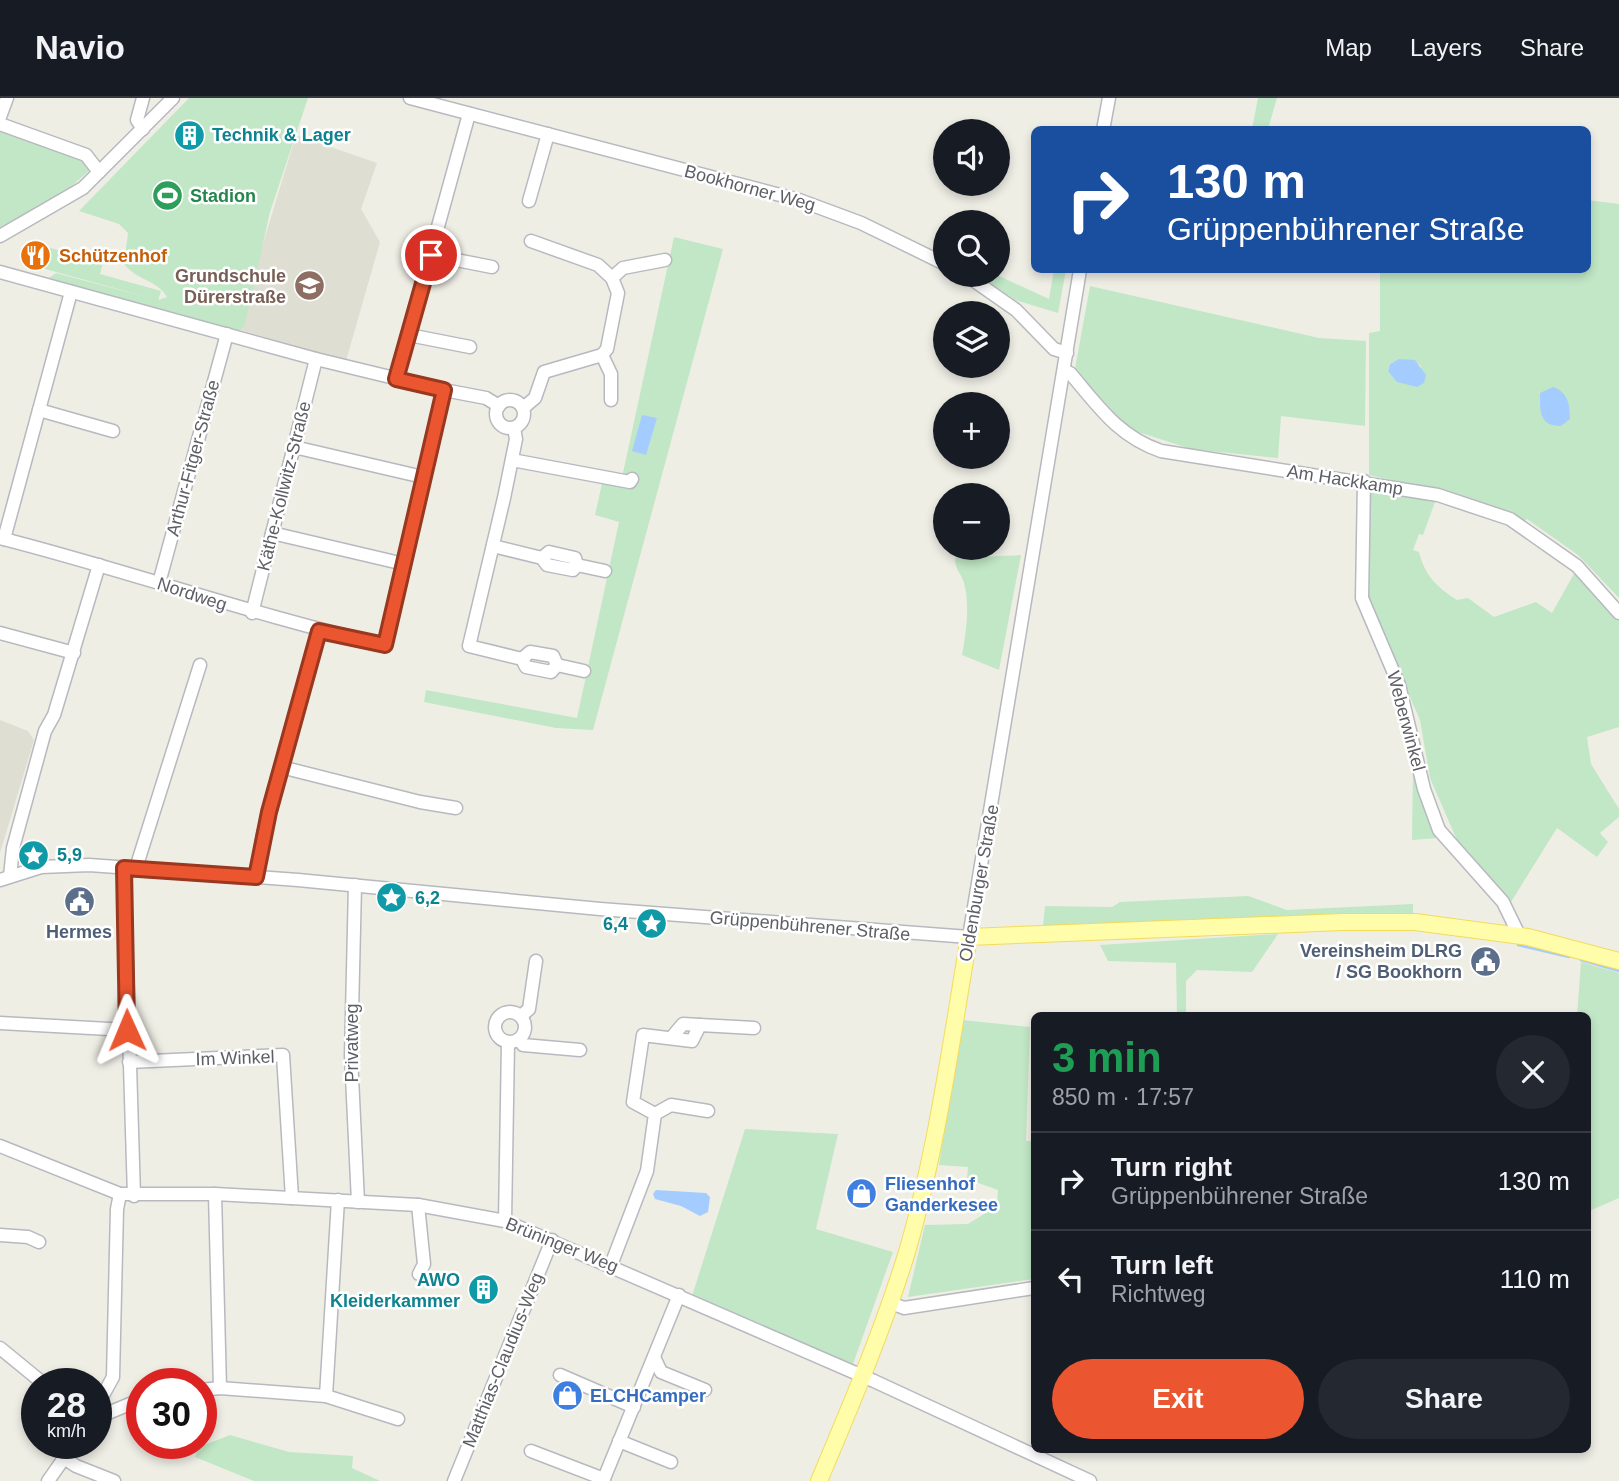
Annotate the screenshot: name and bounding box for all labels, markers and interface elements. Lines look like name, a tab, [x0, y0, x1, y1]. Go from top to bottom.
text: Navio	[35, 29, 125, 66]
text: Map	[1325, 34, 1372, 61]
text: Layers	[1410, 34, 1482, 61]
text: Share	[1520, 34, 1584, 61]
building icon: Technik & Lager	[172, 118, 206, 152]
map controls	[933, 119, 1010, 560]
button: sound	[933, 119, 1010, 196]
place label: Technik & Lager	[212, 125, 351, 145]
icon: right	[1052, 154, 1143, 245]
text: 130 m	[1167, 154, 1306, 208]
street label: Bookhorner Weg	[682, 161, 818, 215]
sports icon: Stadion	[150, 179, 184, 213]
place label: Stadion	[190, 186, 256, 206]
button: search	[933, 210, 1010, 287]
text: Grüppenbührener Straße	[1167, 211, 1525, 247]
pin	[401, 225, 461, 285]
icon: arrive	[412, 236, 450, 274]
restaurant icon: Schützenhof	[19, 239, 53, 273]
place label: Schützenhof	[59, 246, 168, 266]
place label: Grundschule Dürerstraße	[175, 266, 286, 307]
school or university icon: Grundschule Dürerstraße	[292, 269, 326, 303]
button: layers	[933, 301, 1010, 378]
street label: Arthur-Fitger-Straße	[162, 378, 224, 538]
button: +	[933, 392, 1010, 469]
street label: Käthe-Kollwitz-Straße	[253, 399, 315, 573]
street label: Am Hackkamp	[1286, 461, 1404, 499]
button: −	[933, 483, 1010, 560]
street label: Nordweg	[155, 573, 229, 615]
street label: Weberwinkel	[1383, 669, 1429, 773]
street label: Oldenburger Straße	[955, 803, 1003, 963]
place icon: 5,9	[17, 838, 51, 872]
place label: 5,9	[57, 845, 82, 865]
place icon: 6,2	[375, 881, 409, 915]
public building icon: Hermes	[62, 884, 96, 918]
place label: 6,2	[415, 888, 440, 908]
place icon: 6,4	[634, 907, 668, 941]
street label: Grüppenbührener Straße	[709, 907, 911, 945]
place label: 6,4	[603, 914, 628, 934]
place label: Hermes	[46, 922, 112, 942]
place label: Vereinsheim DLRG / SG Bookhorn	[1300, 941, 1462, 982]
public building icon: Vereinsheim DLRG / SG Bookhorn	[1468, 944, 1502, 978]
position arrow	[90, 993, 164, 1067]
street label: Privatweg	[342, 1003, 362, 1083]
text: 3 min	[1052, 1034, 1162, 1081]
button: close	[1496, 1035, 1570, 1109]
street label: Im Winkel	[195, 1047, 275, 1069]
text: 850 m · 17:57	[1052, 1084, 1194, 1110]
text: Turn right	[1111, 1152, 1232, 1182]
icon: right	[1052, 1162, 1090, 1200]
text: 130 m	[1498, 1166, 1570, 1196]
place label: Fliesenhof Ganderkesee	[885, 1174, 998, 1215]
shop icon: Fliesenhof Ganderkesee	[845, 1177, 879, 1211]
text: Grüppenbührener Straße	[1111, 1183, 1368, 1209]
street label: Brüninger Weg	[503, 1213, 621, 1277]
text: Turn left	[1111, 1250, 1213, 1280]
icon: left	[1052, 1260, 1090, 1298]
text: 110 m	[1500, 1264, 1570, 1294]
place label: AWO Kleiderkammer	[330, 1270, 460, 1311]
street label: Matthias-Claudius-Weg	[459, 1270, 547, 1450]
building icon: AWO Kleiderkammer	[466, 1273, 500, 1307]
text: Richtweg	[1111, 1281, 1206, 1307]
button: Exit	[1052, 1359, 1304, 1439]
button: Share	[1318, 1359, 1570, 1439]
speed limit sign: 30	[126, 1368, 217, 1459]
shop icon: ELCHCamper	[550, 1379, 584, 1413]
text: 28	[47, 1385, 86, 1424]
place label: ELCHCamper	[590, 1386, 706, 1406]
text: km/h	[47, 1421, 86, 1441]

